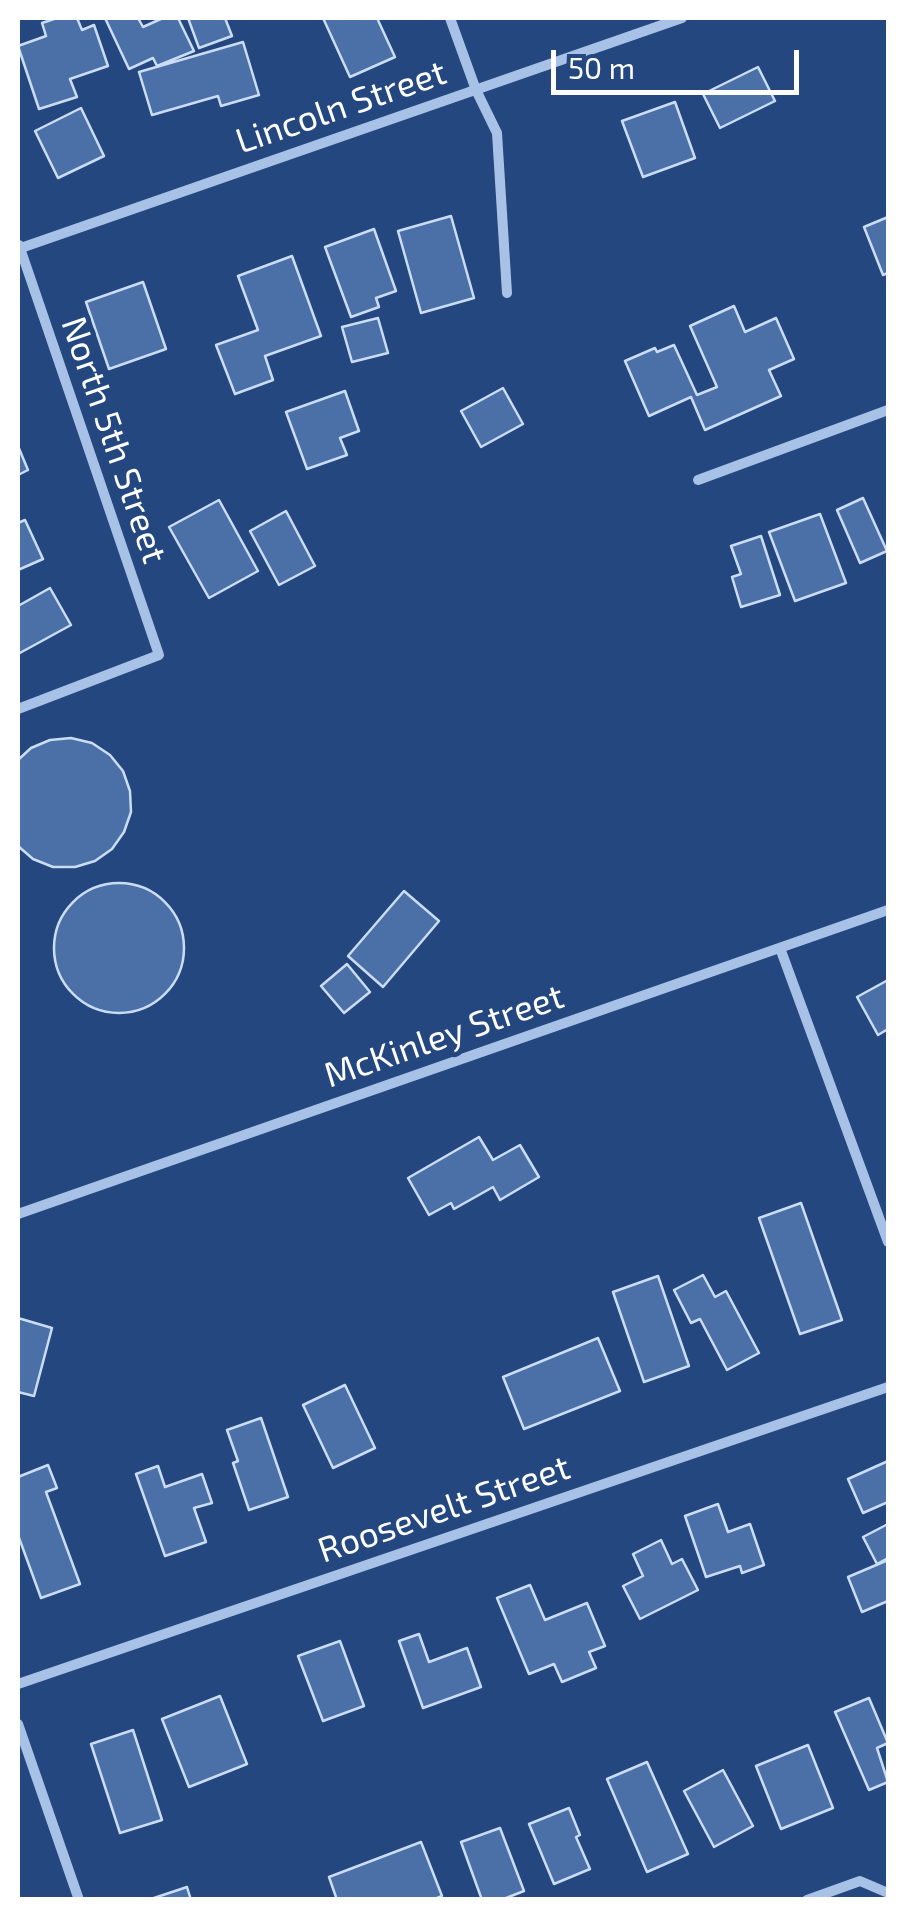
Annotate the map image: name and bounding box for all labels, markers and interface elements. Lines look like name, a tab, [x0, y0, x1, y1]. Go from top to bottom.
scale bar	[556, 30, 804, 92]
text: 50 m	[568, 49, 635, 85]
street label: Lincoln Street	[230, 51, 452, 163]
street label: North 5th Street	[52, 311, 176, 569]
street label: McKinley Street	[319, 975, 569, 1097]
street label: Roosevelt Street	[313, 1446, 575, 1572]

